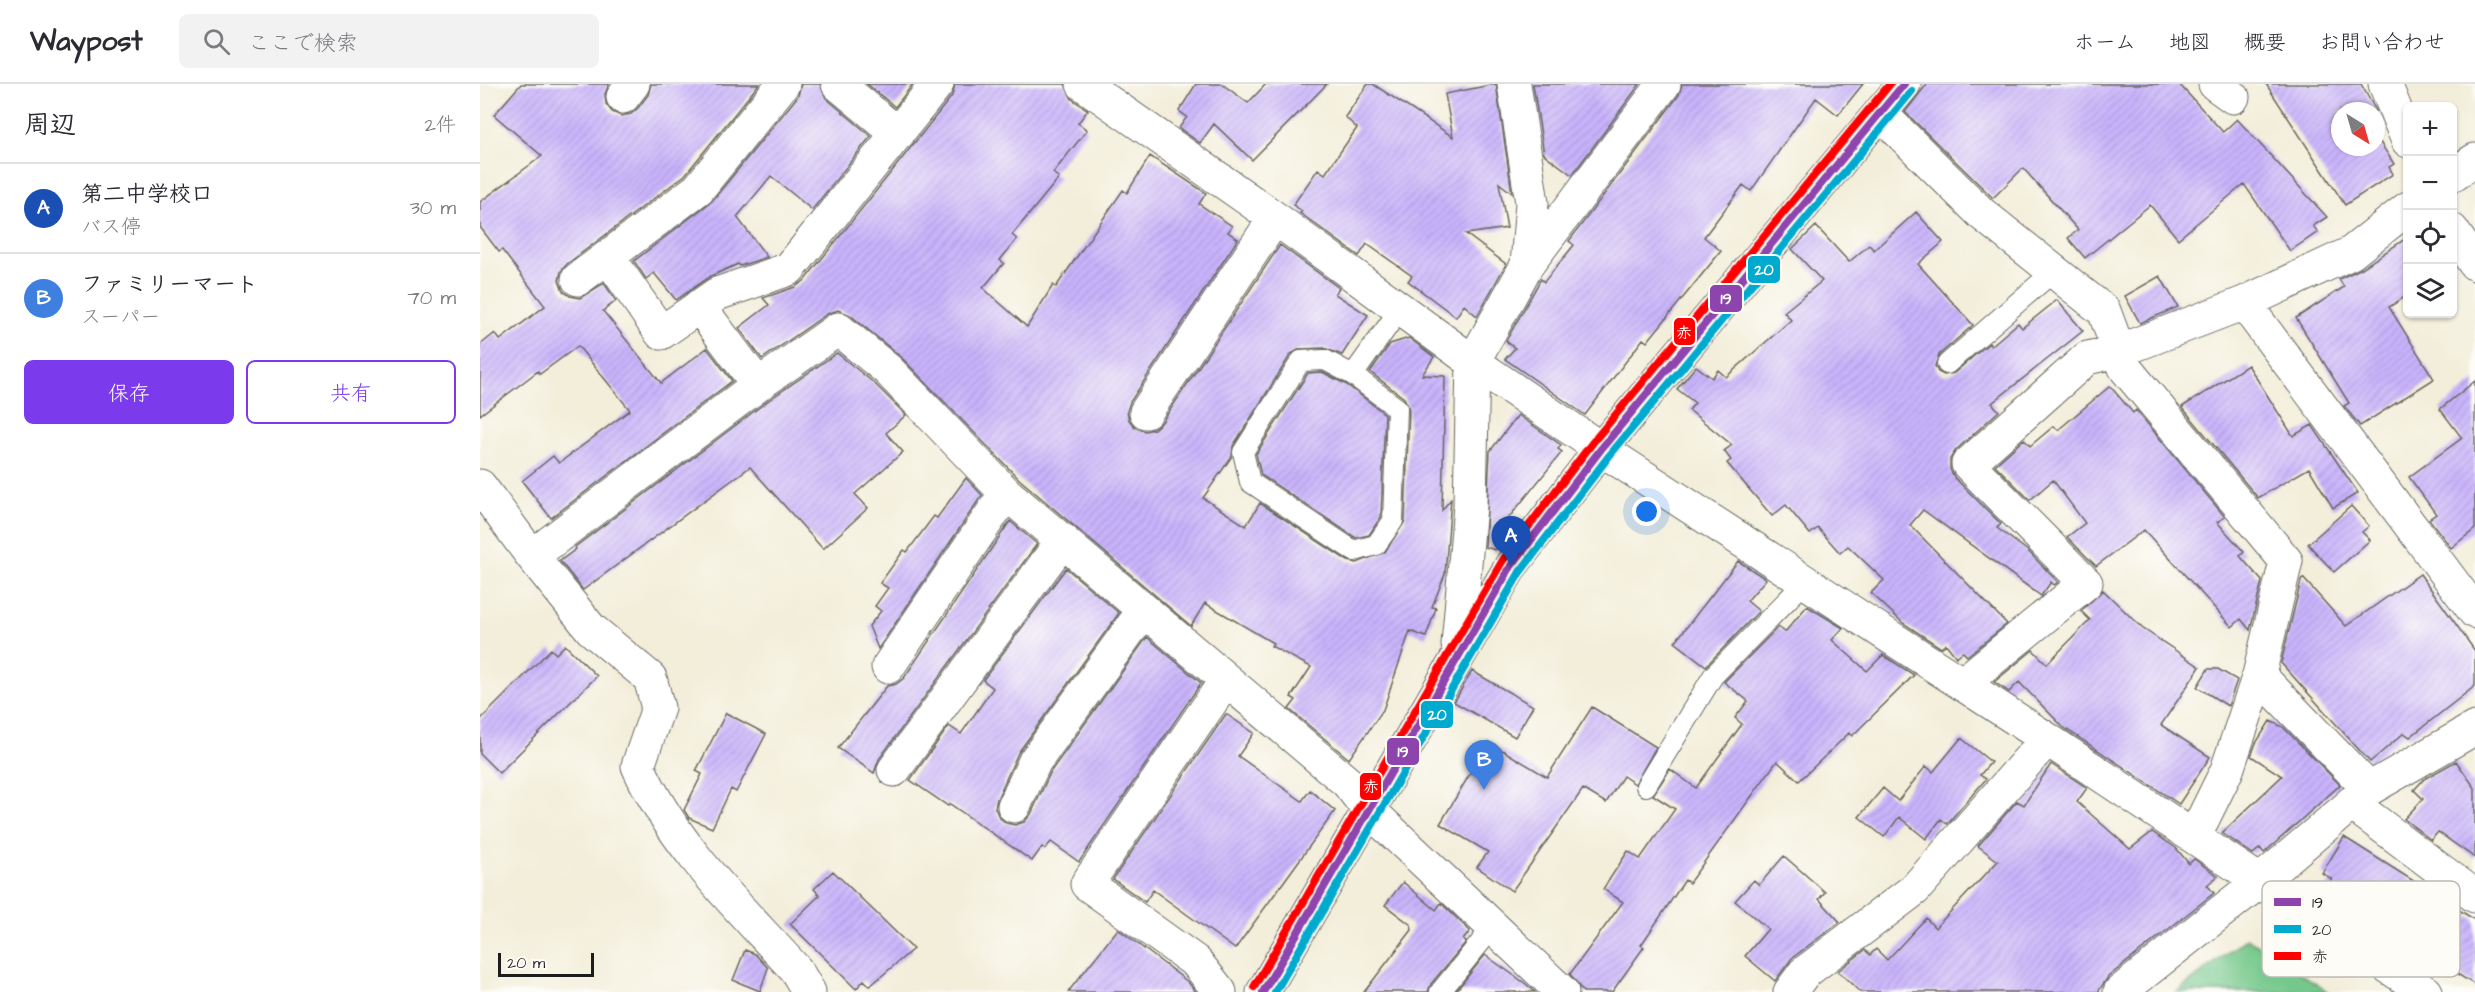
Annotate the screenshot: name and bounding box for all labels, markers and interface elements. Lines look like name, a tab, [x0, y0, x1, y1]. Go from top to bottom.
search box	[179, 14, 599, 68]
text: Waypost	[30, 22, 143, 61]
icon: search	[200, 25, 233, 58]
text: ここで検索	[248, 28, 358, 59]
text: ホーム	[2074, 28, 2136, 57]
text: 地図	[2169, 28, 2211, 57]
text: 概要	[2244, 28, 2286, 57]
text: お問い合わせ	[2319, 28, 2445, 57]
north arrow	[2331, 102, 2385, 156]
map controls	[2403, 102, 2457, 318]
button: +	[2403, 102, 2457, 156]
text: 周辺	[24, 107, 76, 143]
text: 2件	[425, 111, 456, 139]
button: −	[2403, 156, 2457, 210]
text: 第二中学校口	[81, 179, 213, 210]
text: A	[37, 194, 50, 222]
text: 30 m	[410, 194, 456, 222]
button: locate	[2403, 210, 2457, 264]
text: バス停	[81, 213, 141, 241]
line badge: 20	[1747, 255, 1781, 284]
text: 20	[1753, 259, 1774, 281]
button: layers	[2403, 264, 2457, 318]
text: ファミリーマート	[81, 269, 258, 300]
text: B	[36, 284, 51, 312]
text: 70 m	[408, 284, 456, 312]
line badge: 19	[1709, 284, 1743, 313]
text: 19	[1720, 288, 1732, 310]
text: スーパー	[81, 303, 160, 331]
line badge: 赤	[1673, 317, 1696, 346]
text: 赤	[1676, 322, 1692, 344]
button: 保存	[24, 360, 234, 424]
button: 共有	[246, 360, 456, 424]
your location	[1632, 497, 1661, 526]
pin: A	[1492, 516, 1530, 566]
line badge: 20	[1420, 700, 1454, 729]
text: 20	[1426, 704, 1447, 726]
line badge: 19	[1386, 737, 1420, 766]
pin: B	[1464, 740, 1504, 790]
text: 19	[1397, 741, 1409, 763]
line badge: 赤	[1359, 772, 1382, 801]
text: 赤	[1363, 776, 1379, 798]
legend	[2262, 881, 2460, 977]
text: 19	[2312, 892, 2323, 914]
text: 20	[2312, 919, 2331, 941]
text: 赤	[2312, 946, 2328, 968]
scale bar	[498, 950, 594, 978]
text: 20 m	[507, 952, 545, 974]

